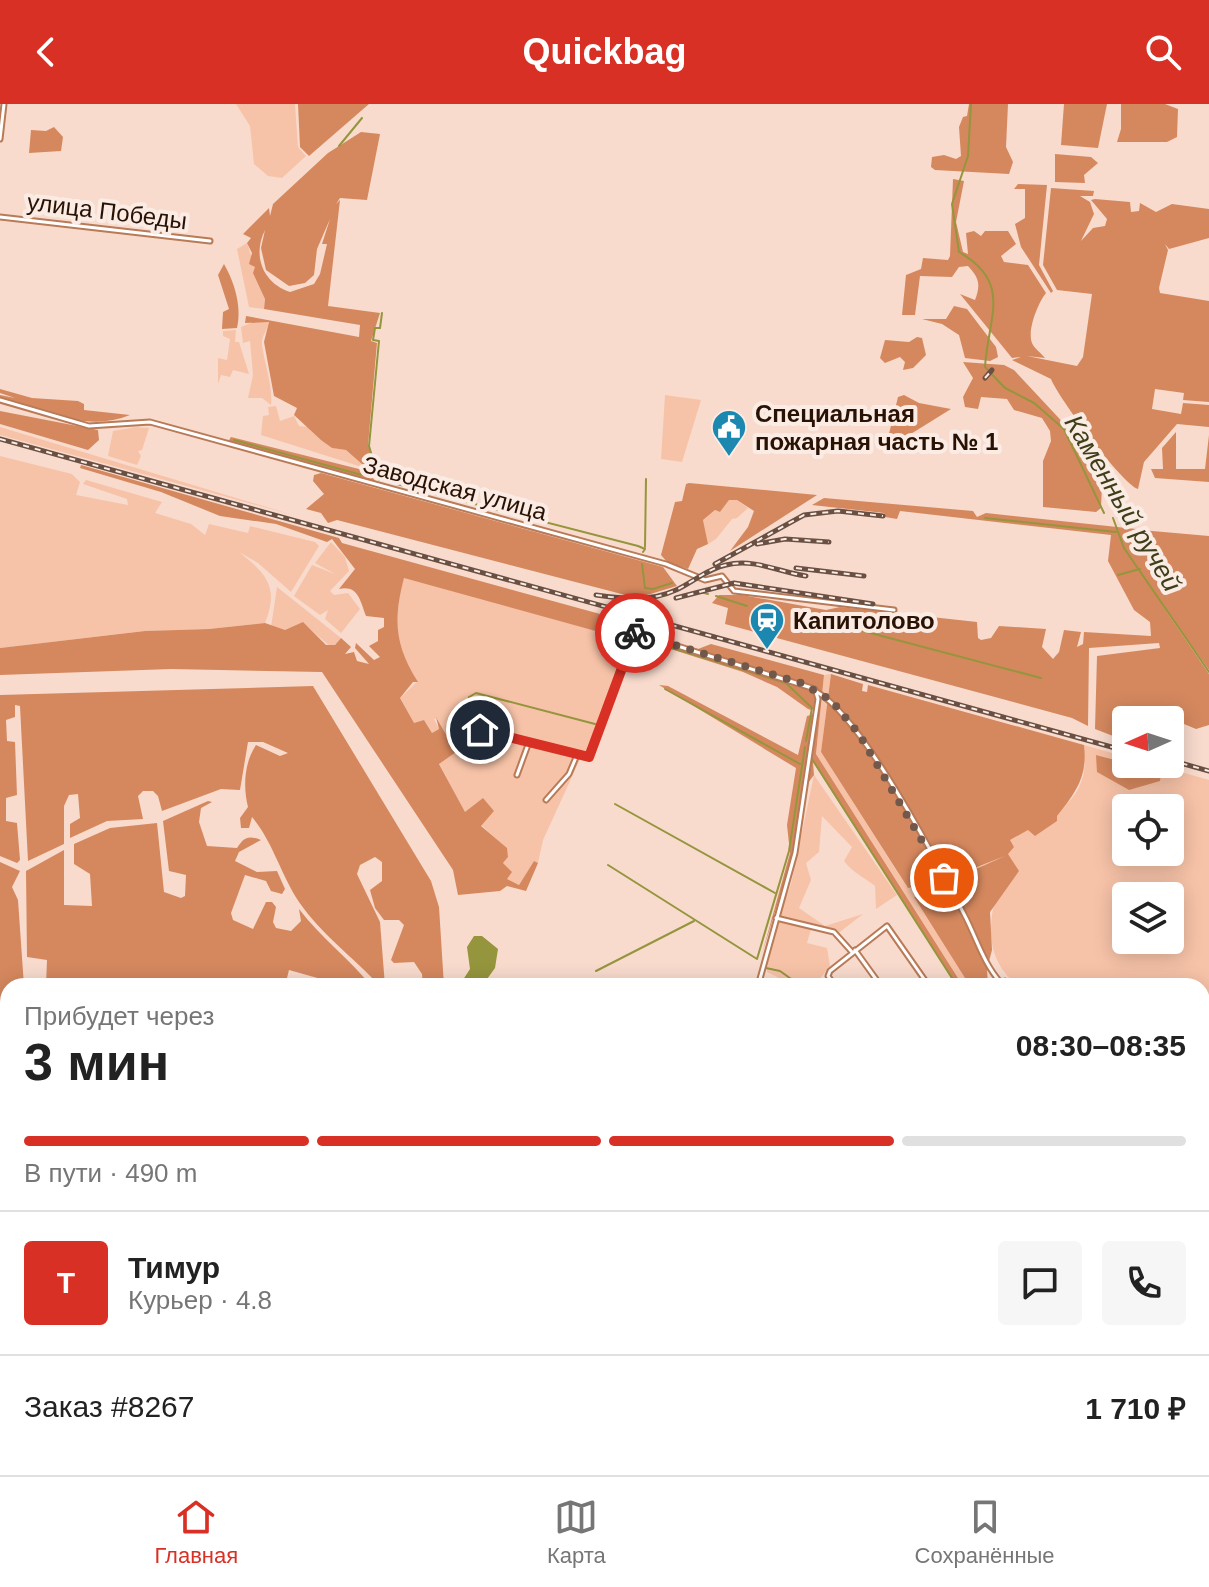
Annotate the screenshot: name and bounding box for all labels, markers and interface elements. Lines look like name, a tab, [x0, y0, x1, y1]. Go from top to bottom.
icon: back	[24, 30, 68, 74]
icon: search	[1141, 30, 1185, 74]
text: Quickbag	[522, 31, 687, 72]
street label: улица Победы	[26, 188, 188, 234]
place label: Специальная пожарная часть № 1	[755, 400, 998, 455]
public building icon: Специальная пожарная часть № 1	[710, 408, 748, 458]
water label: Каменный ручей	[1059, 409, 1187, 597]
street label: Заводская улица	[360, 450, 550, 526]
courier	[595, 593, 675, 673]
station icon: Капитолово	[748, 601, 786, 651]
place label: Капитолово	[793, 607, 935, 634]
icon: bike	[613, 611, 657, 655]
pin	[446, 696, 514, 764]
north arrow	[1112, 706, 1184, 778]
map controls	[1112, 706, 1184, 954]
icon: home	[458, 708, 502, 752]
button: locate	[1112, 794, 1184, 866]
pin	[910, 844, 978, 912]
icon: bag	[922, 856, 966, 900]
button: layers	[1112, 882, 1184, 954]
text: Прибудет через	[24, 1001, 214, 1031]
text: 08:30–08:35	[1016, 1029, 1186, 1062]
text: 3 мин	[24, 1033, 169, 1091]
text: В пути · 490 m	[24, 1158, 197, 1188]
button: chat	[998, 1241, 1082, 1325]
button: phone	[1102, 1241, 1186, 1325]
text: Тимур	[128, 1251, 220, 1284]
text: Т	[57, 1266, 75, 1299]
text: Курьер · 4.8	[128, 1285, 272, 1315]
text: Заказ #8267	[24, 1390, 194, 1423]
text: 1 710 ₽	[1085, 1392, 1186, 1425]
tab: Главная	[154, 1495, 238, 1569]
tab: Карта	[547, 1495, 606, 1569]
tab: Сохранённые	[915, 1495, 1055, 1569]

